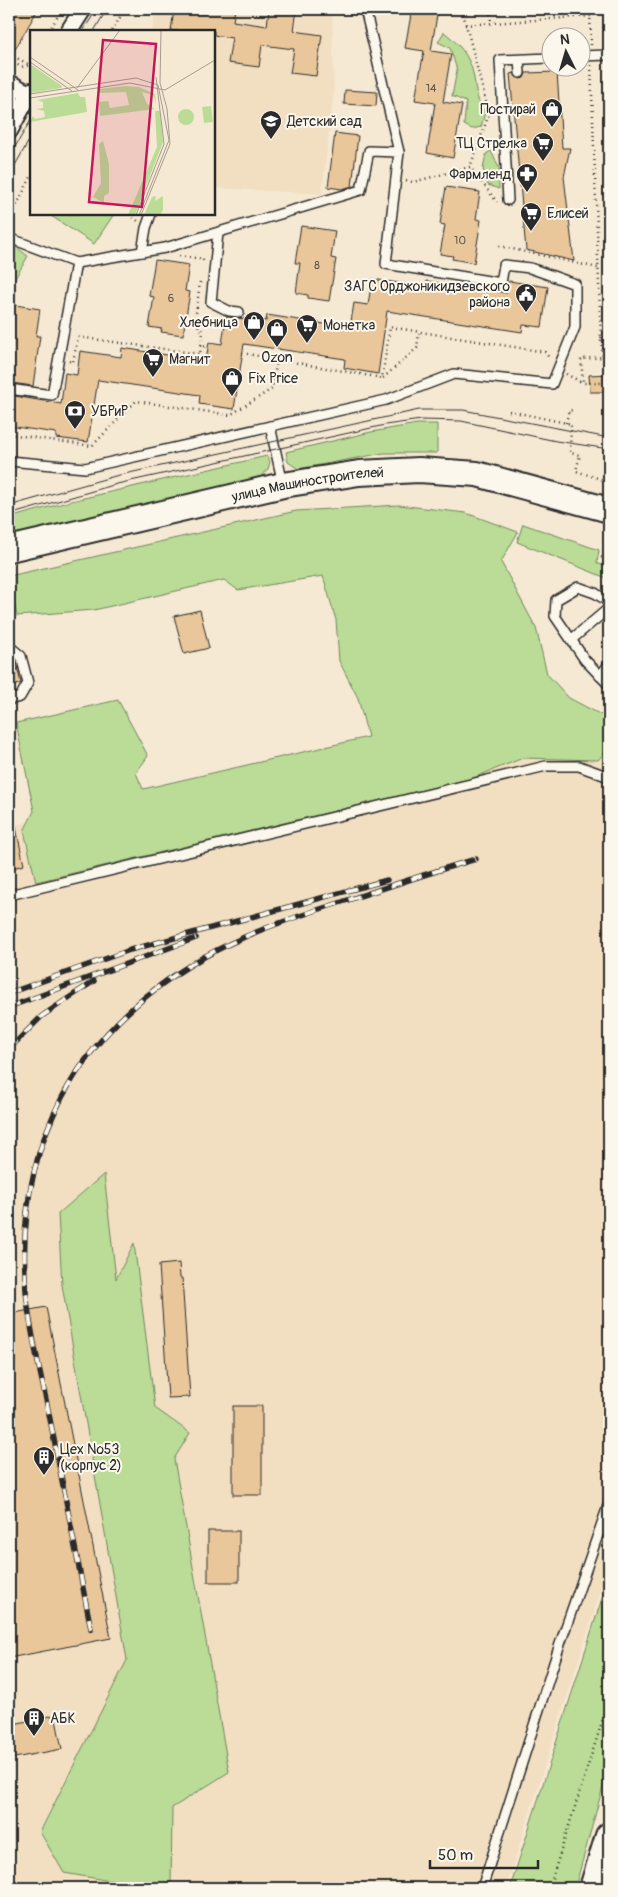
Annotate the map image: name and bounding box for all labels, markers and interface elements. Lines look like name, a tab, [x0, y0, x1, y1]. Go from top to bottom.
north arrow	[540, 28, 590, 78]
inset map	[30, 30, 215, 215]
text: N	[559, 31, 570, 48]
house number: 14	[426, 82, 437, 95]
shop icon: Постирай	[540, 97, 564, 128]
place label: Постирай	[480, 101, 536, 118]
school or university icon: Детский сад	[259, 109, 283, 140]
place label: Детский сад	[286, 113, 362, 130]
supermarket icon: ТЦ Стрелка	[531, 131, 555, 162]
place label: ТЦ Стрелка	[456, 135, 527, 152]
pharmacy icon: Фармленд	[515, 162, 539, 193]
place label: Фармленд	[450, 166, 512, 183]
supermarket icon: Елисей	[519, 201, 543, 232]
place label: Елисей	[547, 205, 589, 222]
house number: 10	[454, 234, 466, 247]
house number: 8	[314, 259, 320, 272]
place label: ЗАГС Орджоникидзевского района	[344, 278, 510, 311]
public building icon: ЗАГС Орджоникидзевского района	[514, 282, 538, 313]
house number: 6	[168, 292, 174, 305]
shop icon: Хлебница	[242, 310, 266, 341]
supermarket icon: Монетка	[295, 313, 319, 344]
place label: Хлебница	[180, 314, 238, 331]
shop icon: Ozon	[265, 317, 289, 348]
place label: Монетка	[323, 317, 375, 334]
supermarket icon: Магнит	[141, 347, 165, 378]
place label: Ozon	[261, 349, 293, 366]
place label: Магнит	[169, 351, 211, 368]
shop icon: Fix Price	[220, 366, 244, 397]
place label: Fix Price	[248, 370, 298, 387]
bank icon: УБРиР	[63, 399, 87, 430]
place label: УБРиР	[91, 403, 128, 420]
street label: улица Машиностроителей	[229, 464, 384, 506]
place label: Цех №53 (корпус 2)	[60, 1441, 122, 1474]
building icon: Цех №53 (корпус 2)	[32, 1445, 56, 1476]
building icon: АБК	[22, 1706, 46, 1737]
place label: АБК	[50, 1710, 76, 1727]
scale bar	[430, 1837, 538, 1869]
text: 50 m	[438, 1846, 473, 1865]

